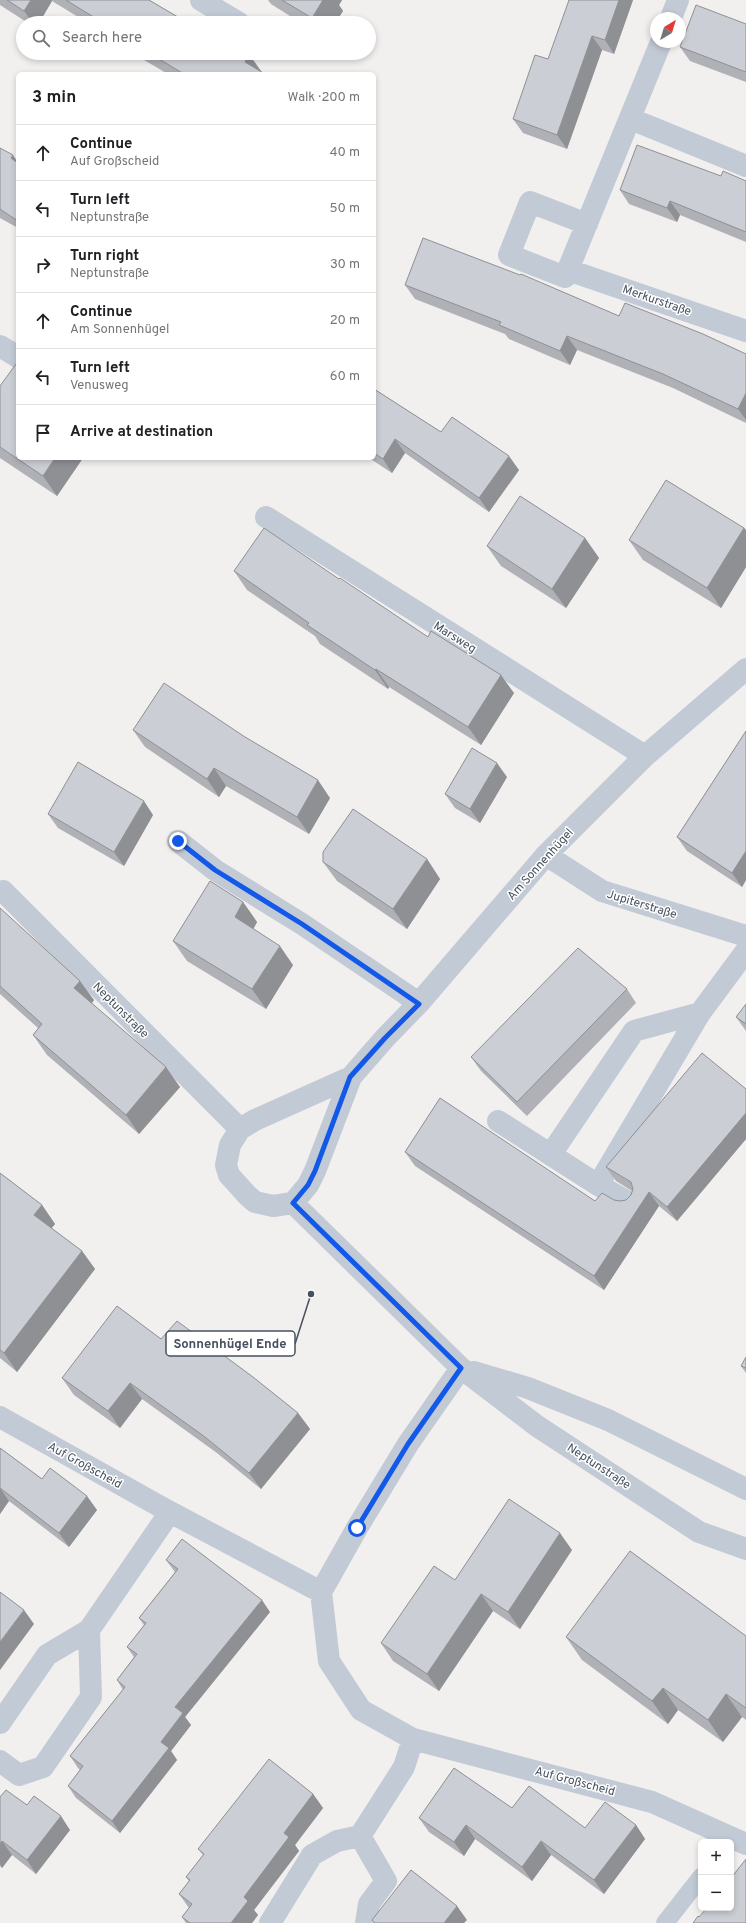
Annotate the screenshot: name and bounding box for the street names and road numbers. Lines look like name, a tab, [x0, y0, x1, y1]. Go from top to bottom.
street label: Merkurstraße	[620, 282, 693, 320]
street label: Marsweg	[430, 618, 479, 657]
street label: Am Sonnenhügel	[504, 825, 577, 904]
street label: Jupiterstraße	[605, 887, 679, 923]
street label: Neptunstraße	[89, 979, 152, 1042]
street label: Auf Großscheid	[45, 1439, 124, 1493]
street label: Neptunstraße	[563, 1440, 633, 1493]
street label: Auf Großscheid	[533, 1764, 617, 1800]

